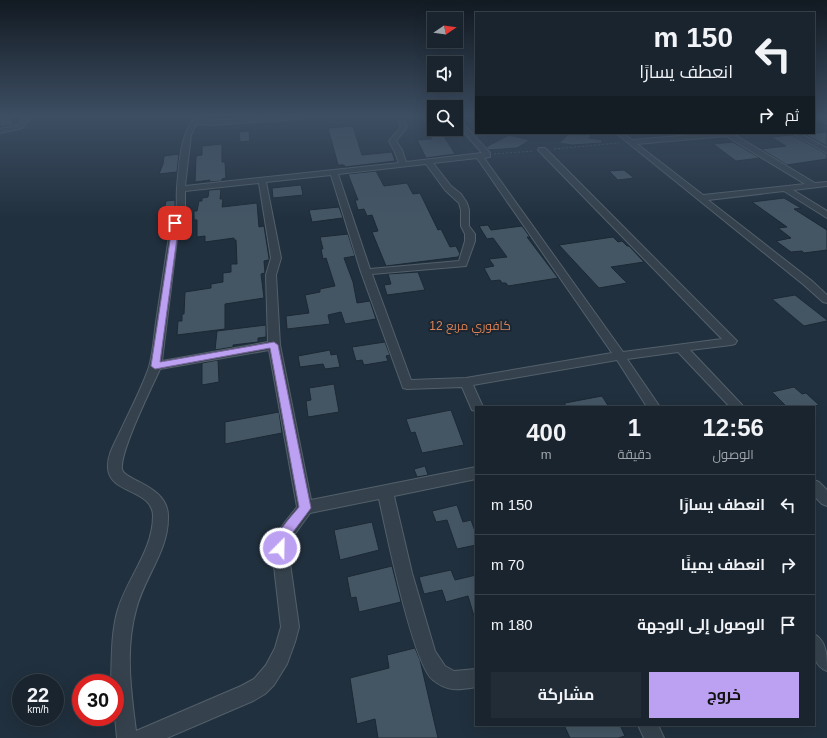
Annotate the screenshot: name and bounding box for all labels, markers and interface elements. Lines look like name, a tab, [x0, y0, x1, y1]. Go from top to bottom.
north arrow	[427, 12, 463, 48]
map controls	[427, 12, 463, 136]
text: 150 m	[654, 22, 733, 53]
icon: left	[747, 28, 799, 80]
button: sound	[427, 56, 463, 92]
text: انعطف يسارًا	[639, 62, 733, 82]
button: search	[427, 100, 463, 136]
icon: right	[755, 104, 777, 126]
text: ثم	[785, 107, 799, 124]
pin	[158, 206, 192, 240]
icon: arrive	[164, 212, 186, 234]
district label: كافوري مربع 12	[429, 319, 511, 336]
text: 1	[628, 414, 641, 441]
text: 12:56	[702, 414, 764, 441]
text: 400	[526, 419, 566, 446]
text: m	[541, 447, 552, 462]
text: دقيقة	[617, 447, 651, 462]
text: الوصول	[712, 447, 754, 462]
icon: left	[777, 494, 799, 516]
text: 150 m	[491, 496, 533, 513]
text: انعطف يسارًا	[679, 496, 765, 513]
position arrow	[259, 527, 301, 569]
icon: right	[777, 554, 799, 576]
text: 70 m	[491, 556, 524, 573]
text: انعطف يمينًا	[681, 556, 765, 573]
icon: arrive	[777, 614, 799, 636]
text: 180 m	[491, 616, 533, 633]
text: الوصول إلى الوجهة	[637, 616, 765, 633]
button: مشاركة	[491, 672, 641, 718]
button: خروج	[649, 672, 799, 718]
speed limit sign: 30	[72, 674, 124, 726]
text: 22	[27, 684, 49, 706]
text: km/h	[27, 704, 49, 715]

